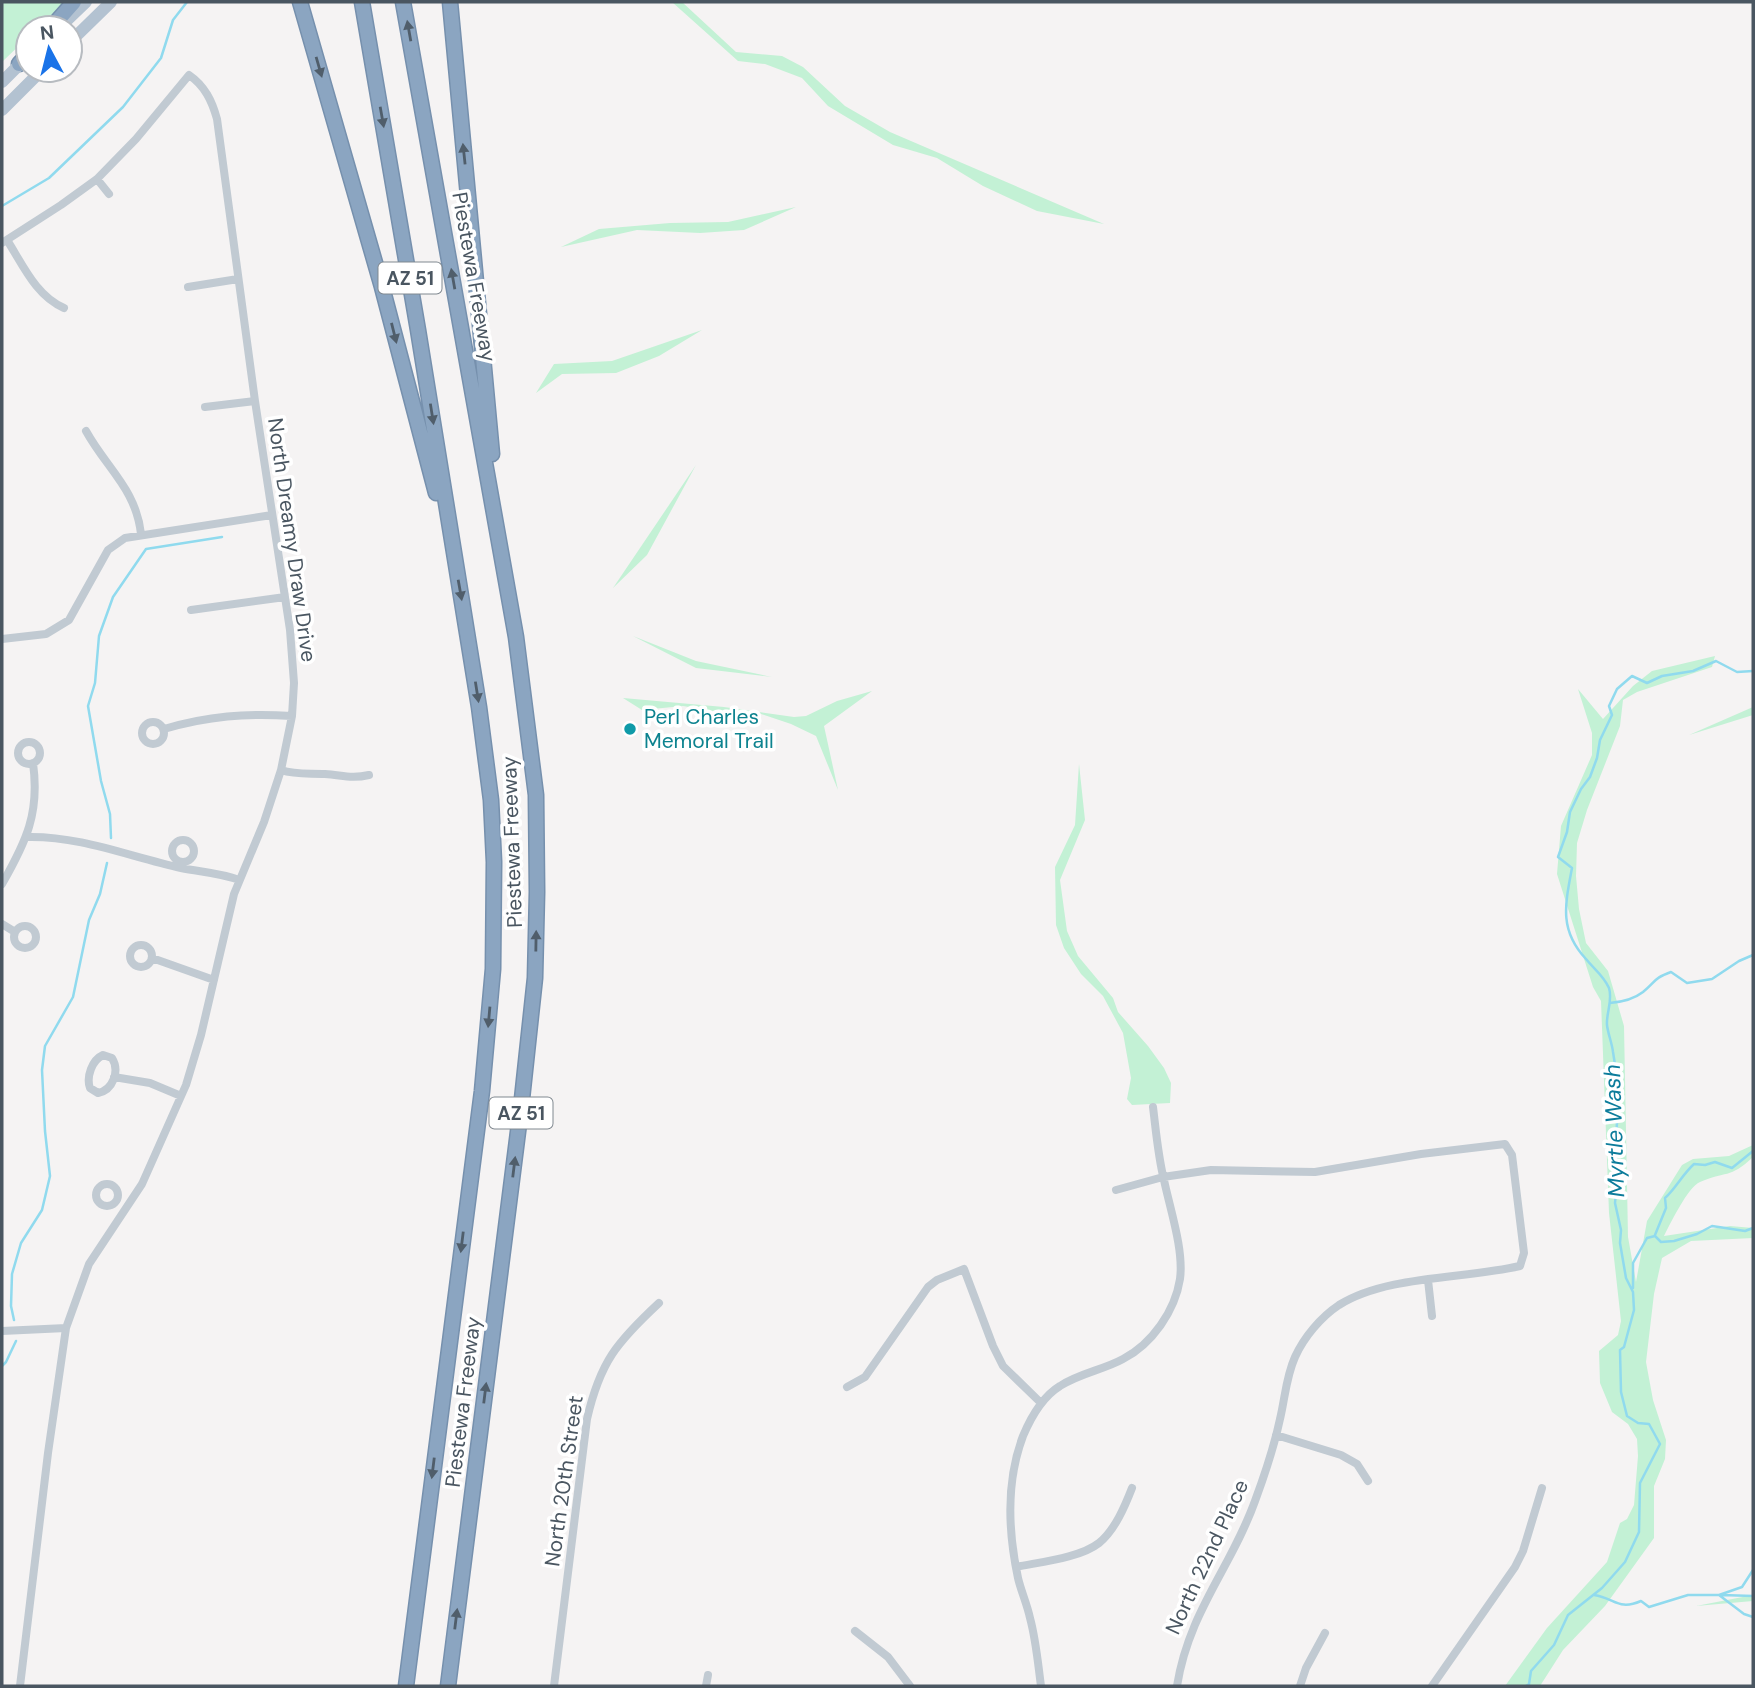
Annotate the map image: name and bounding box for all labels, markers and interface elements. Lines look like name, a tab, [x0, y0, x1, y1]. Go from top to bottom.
north arrow	[14, 14, 84, 84]
text: N	[39, 19, 55, 46]
one-way arrow	[403, 20, 414, 42]
one-way arrow	[314, 56, 325, 78]
one-way arrow	[377, 106, 388, 128]
one-way arrow	[458, 143, 469, 165]
street label: Piestewa Freeway	[445, 190, 503, 364]
road number: AZ 51	[378, 262, 442, 294]
one-way arrow	[447, 268, 458, 290]
one-way arrow	[389, 323, 400, 345]
one-way arrow	[427, 403, 438, 425]
street label: North Dreamy Draw Drive	[261, 416, 323, 664]
one-way arrow	[455, 579, 466, 601]
one-way arrow	[472, 681, 483, 703]
place label: Perl Charles Memoral Trail	[644, 703, 774, 755]
marker: Perl Charles Memoral Trail	[622, 721, 638, 737]
street label: Piestewa Freeway	[495, 755, 529, 928]
one-way arrow	[530, 930, 542, 952]
one-way arrow	[483, 1006, 494, 1028]
water label: Myrtle Wash	[1597, 1064, 1631, 1198]
road number: AZ 51	[490, 1098, 552, 1128]
one-way arrow	[508, 1156, 519, 1178]
one-way arrow	[457, 1232, 468, 1254]
street label: Piestewa Freeway	[439, 1315, 487, 1489]
one-way arrow	[480, 1382, 491, 1404]
street label: North 20th Street	[538, 1394, 590, 1568]
one-way arrow	[427, 1457, 438, 1479]
street label: North 22nd Place	[1159, 1475, 1255, 1639]
one-way arrow	[451, 1607, 462, 1629]

